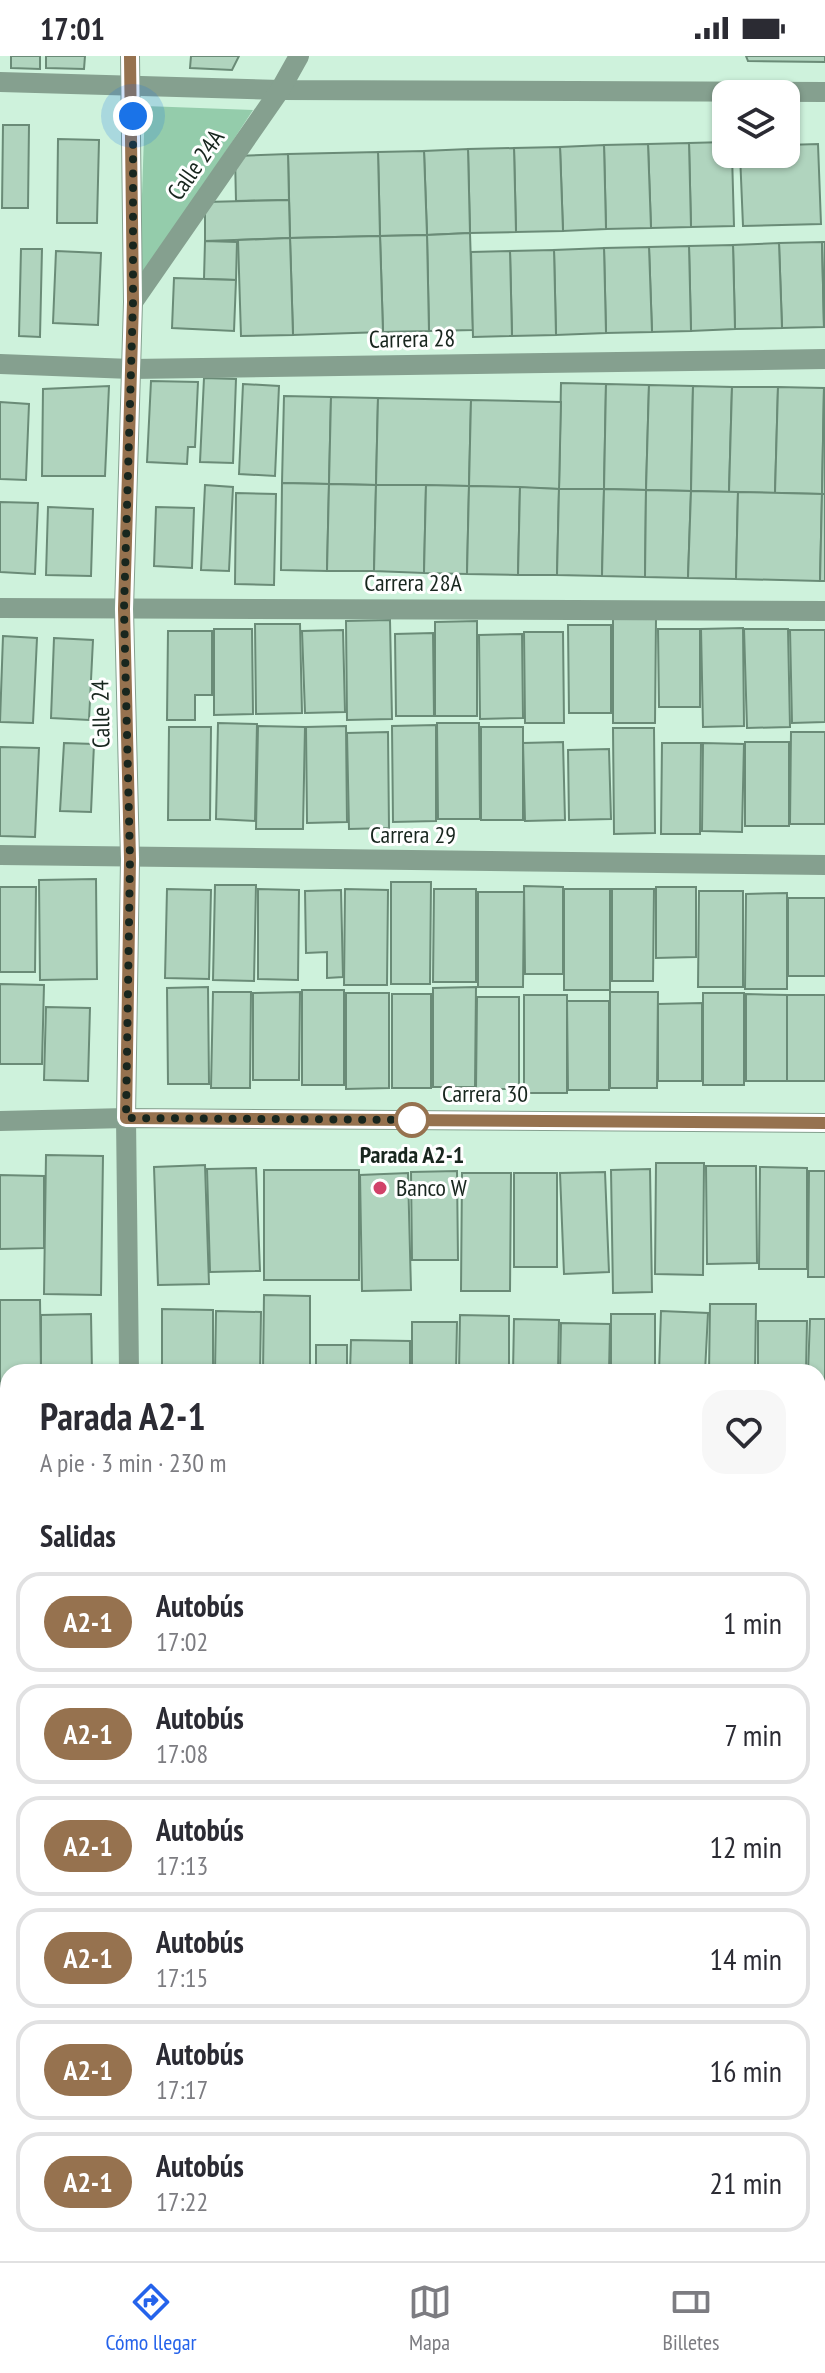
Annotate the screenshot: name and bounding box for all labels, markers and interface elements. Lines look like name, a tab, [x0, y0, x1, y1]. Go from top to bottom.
text: 17:01	[40, 9, 105, 48]
map controls	[712, 80, 800, 168]
button: layers	[712, 80, 800, 168]
your location	[113, 96, 153, 136]
street label: Calle 24A	[160, 123, 231, 206]
street label: Carrera 28	[369, 322, 455, 355]
street label: Carrera 28A	[364, 567, 462, 598]
street label: Calle 24	[84, 680, 117, 748]
street label: Carrera 29	[370, 819, 456, 850]
street label: Carrera 30	[442, 1078, 528, 1109]
marker: Parada A2-1	[395, 1103, 429, 1137]
place label: Parada A2-1	[360, 1139, 464, 1170]
place label: Banco W	[396, 1172, 467, 1203]
marker: Banco W	[371, 1179, 389, 1197]
button: heart	[702, 1390, 786, 1474]
text: Parada A2-1	[40, 1391, 206, 1440]
text: A pie · 3 min · 230 m	[40, 1446, 227, 1479]
text: Salidas	[40, 1516, 116, 1555]
text: Autobús	[156, 1586, 244, 1625]
text: A2-1	[63, 1603, 113, 1640]
text: 1 min	[723, 1603, 782, 1642]
text: 17:02	[156, 1625, 208, 1658]
text: Autobús	[156, 1698, 244, 1737]
text: A2-1	[63, 1715, 113, 1752]
text: 7 min	[724, 1715, 782, 1754]
text: 17:08	[156, 1737, 208, 1770]
text: Autobús	[156, 1810, 244, 1849]
text: A2-1	[63, 1827, 113, 1864]
text: 12 min	[709, 1827, 782, 1866]
text: 17:13	[156, 1849, 208, 1882]
text: Autobús	[156, 1922, 244, 1961]
text: A2-1	[63, 1939, 113, 1976]
text: 14 min	[709, 1939, 782, 1978]
text: 17:15	[156, 1961, 208, 1994]
text: Autobús	[156, 2034, 244, 2073]
text: A2-1	[63, 2051, 113, 2088]
text: 16 min	[709, 2051, 782, 2090]
text: 17:17	[156, 2073, 208, 2106]
text: Autobús	[156, 2146, 244, 2185]
text: A2-1	[63, 2163, 113, 2200]
text: 21 min	[709, 2163, 782, 2202]
text: 17:22	[156, 2185, 208, 2218]
tab: Cómo llegar	[106, 2280, 196, 2356]
tab: Mapa	[408, 2280, 452, 2356]
tab: Billetes	[663, 2280, 719, 2356]

